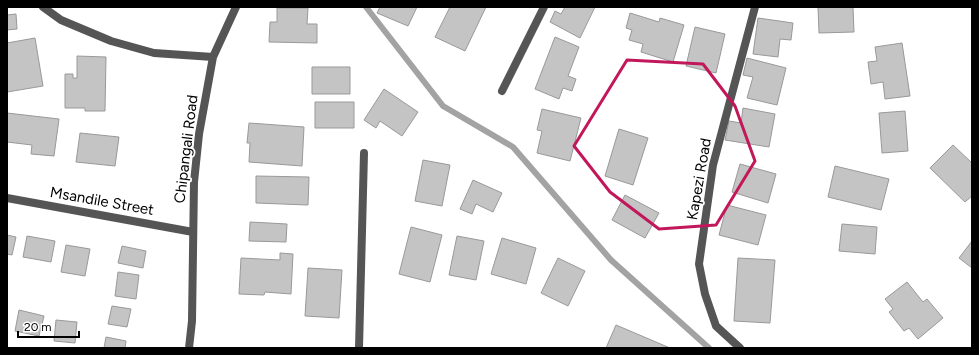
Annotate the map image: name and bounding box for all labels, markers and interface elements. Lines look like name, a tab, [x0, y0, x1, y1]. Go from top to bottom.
street label: Chipangali Road	[170, 94, 202, 204]
street label: Kapezi Road	[683, 137, 715, 221]
street label: Msandile Street	[49, 183, 156, 219]
scale bar	[18, 313, 79, 339]
text: 20 m	[24, 320, 52, 334]

